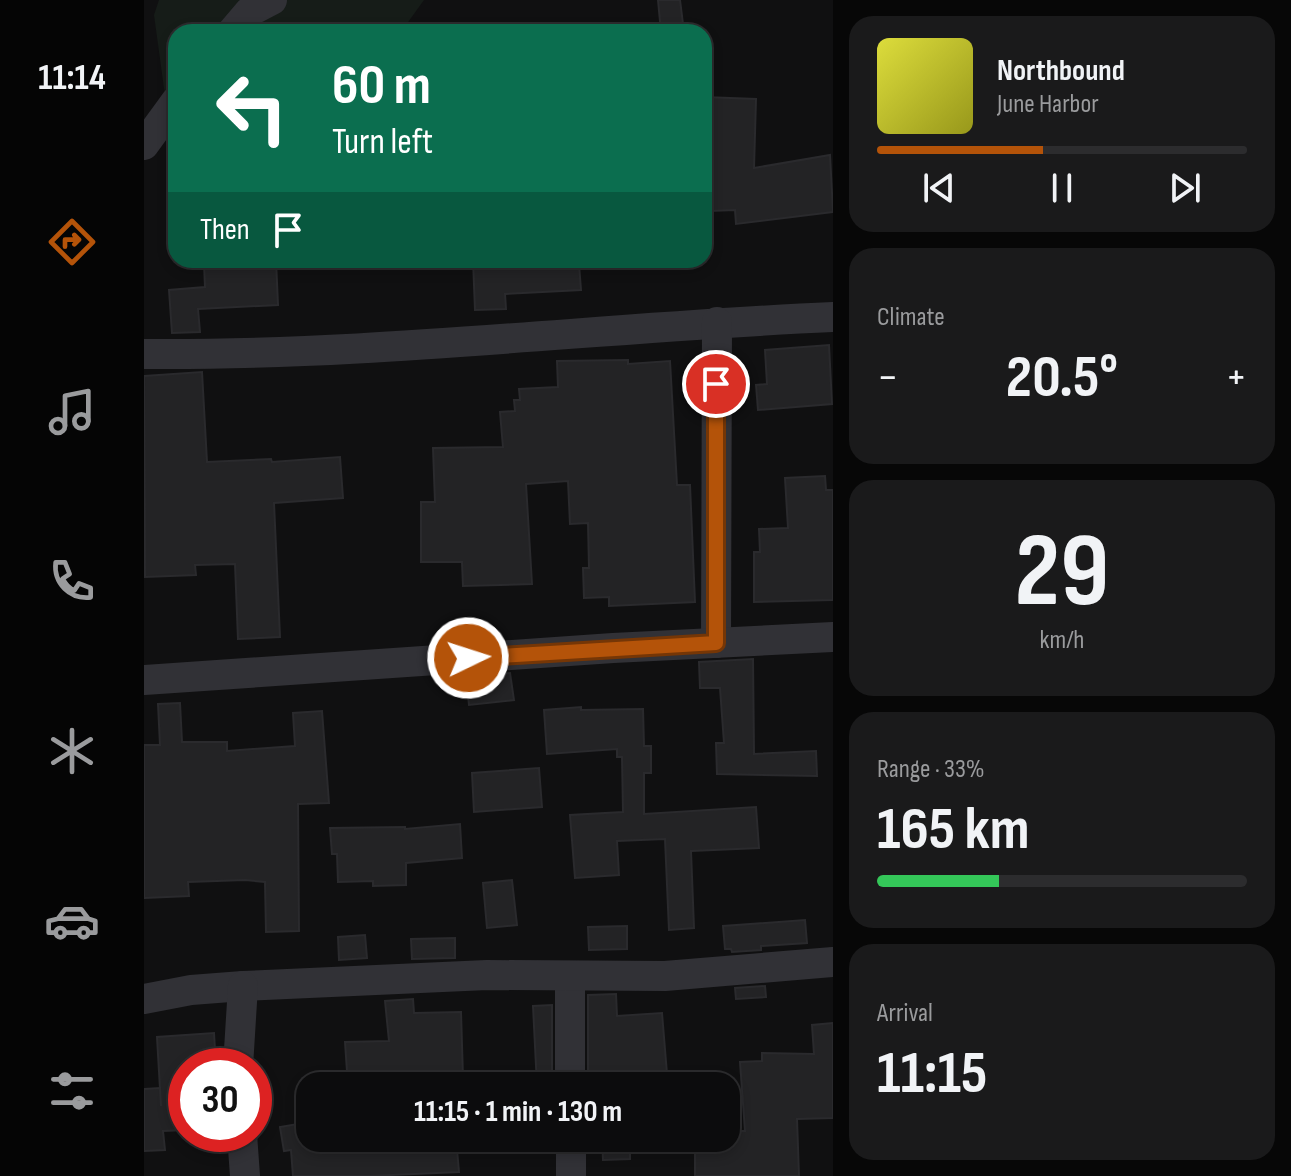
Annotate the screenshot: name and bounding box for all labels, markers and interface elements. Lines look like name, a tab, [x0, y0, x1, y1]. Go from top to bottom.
text: 60 m	[332, 53, 431, 120]
text: Northbound	[997, 53, 1125, 89]
icon: left	[200, 56, 304, 160]
text: 11:14	[38, 57, 106, 100]
text: June Harbor	[997, 89, 1099, 120]
text: Turn left	[332, 121, 433, 164]
icon: previous	[917, 166, 961, 210]
icon: pause	[1040, 166, 1084, 210]
icon: next	[1163, 166, 1207, 210]
icon: arrive	[266, 208, 310, 252]
text: Then	[200, 212, 250, 248]
icon: directions	[44, 214, 100, 270]
text: Climate	[877, 302, 945, 333]
text: 20.5°	[1006, 342, 1118, 414]
pin	[682, 350, 750, 418]
text: −	[877, 351, 899, 404]
text: +	[1225, 351, 1247, 404]
icon: arrive	[694, 362, 738, 406]
icon: music	[44, 384, 100, 440]
text: 29	[1015, 510, 1109, 635]
icon: phone	[44, 553, 100, 609]
position arrow	[426, 616, 510, 700]
text: km/h	[1040, 625, 1084, 656]
icon: climate	[44, 723, 100, 779]
text: Range · 33%	[877, 754, 985, 785]
text: 165 km	[877, 794, 1030, 866]
icon: car	[44, 893, 100, 949]
text: Arrival	[877, 998, 933, 1029]
text: 11:15	[877, 1038, 987, 1110]
speed limit sign: 30	[168, 1048, 272, 1152]
icon: filters	[44, 1063, 100, 1119]
text: 11:15 · 1 min · 130 m	[414, 1094, 622, 1130]

